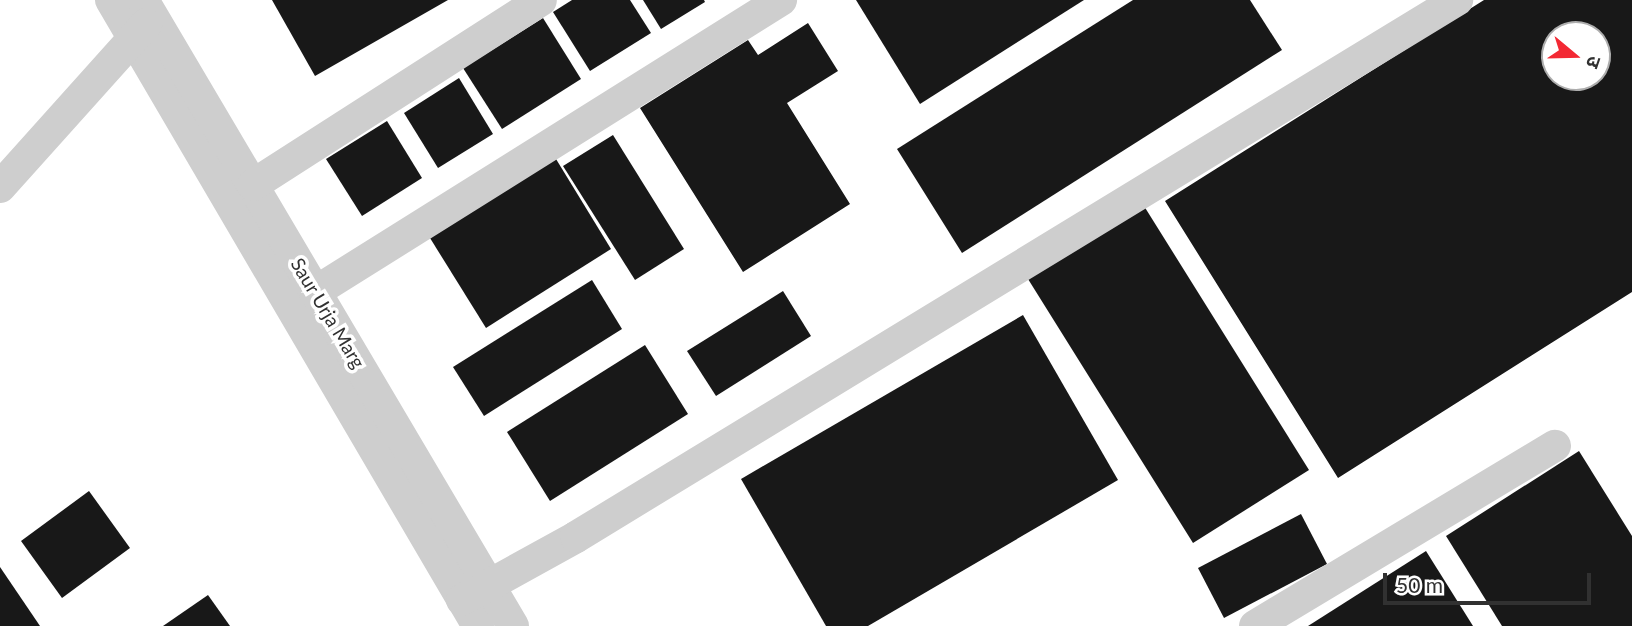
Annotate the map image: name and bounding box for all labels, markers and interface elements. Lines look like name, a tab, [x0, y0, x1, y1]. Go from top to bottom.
north arrow	[1541, 21, 1611, 91]
text: उ	[1582, 53, 1607, 71]
street label: Saur Urja Marg	[286, 254, 370, 372]
scale bar	[1387, 560, 1595, 604]
text: 50 m	[1396, 572, 1443, 597]

